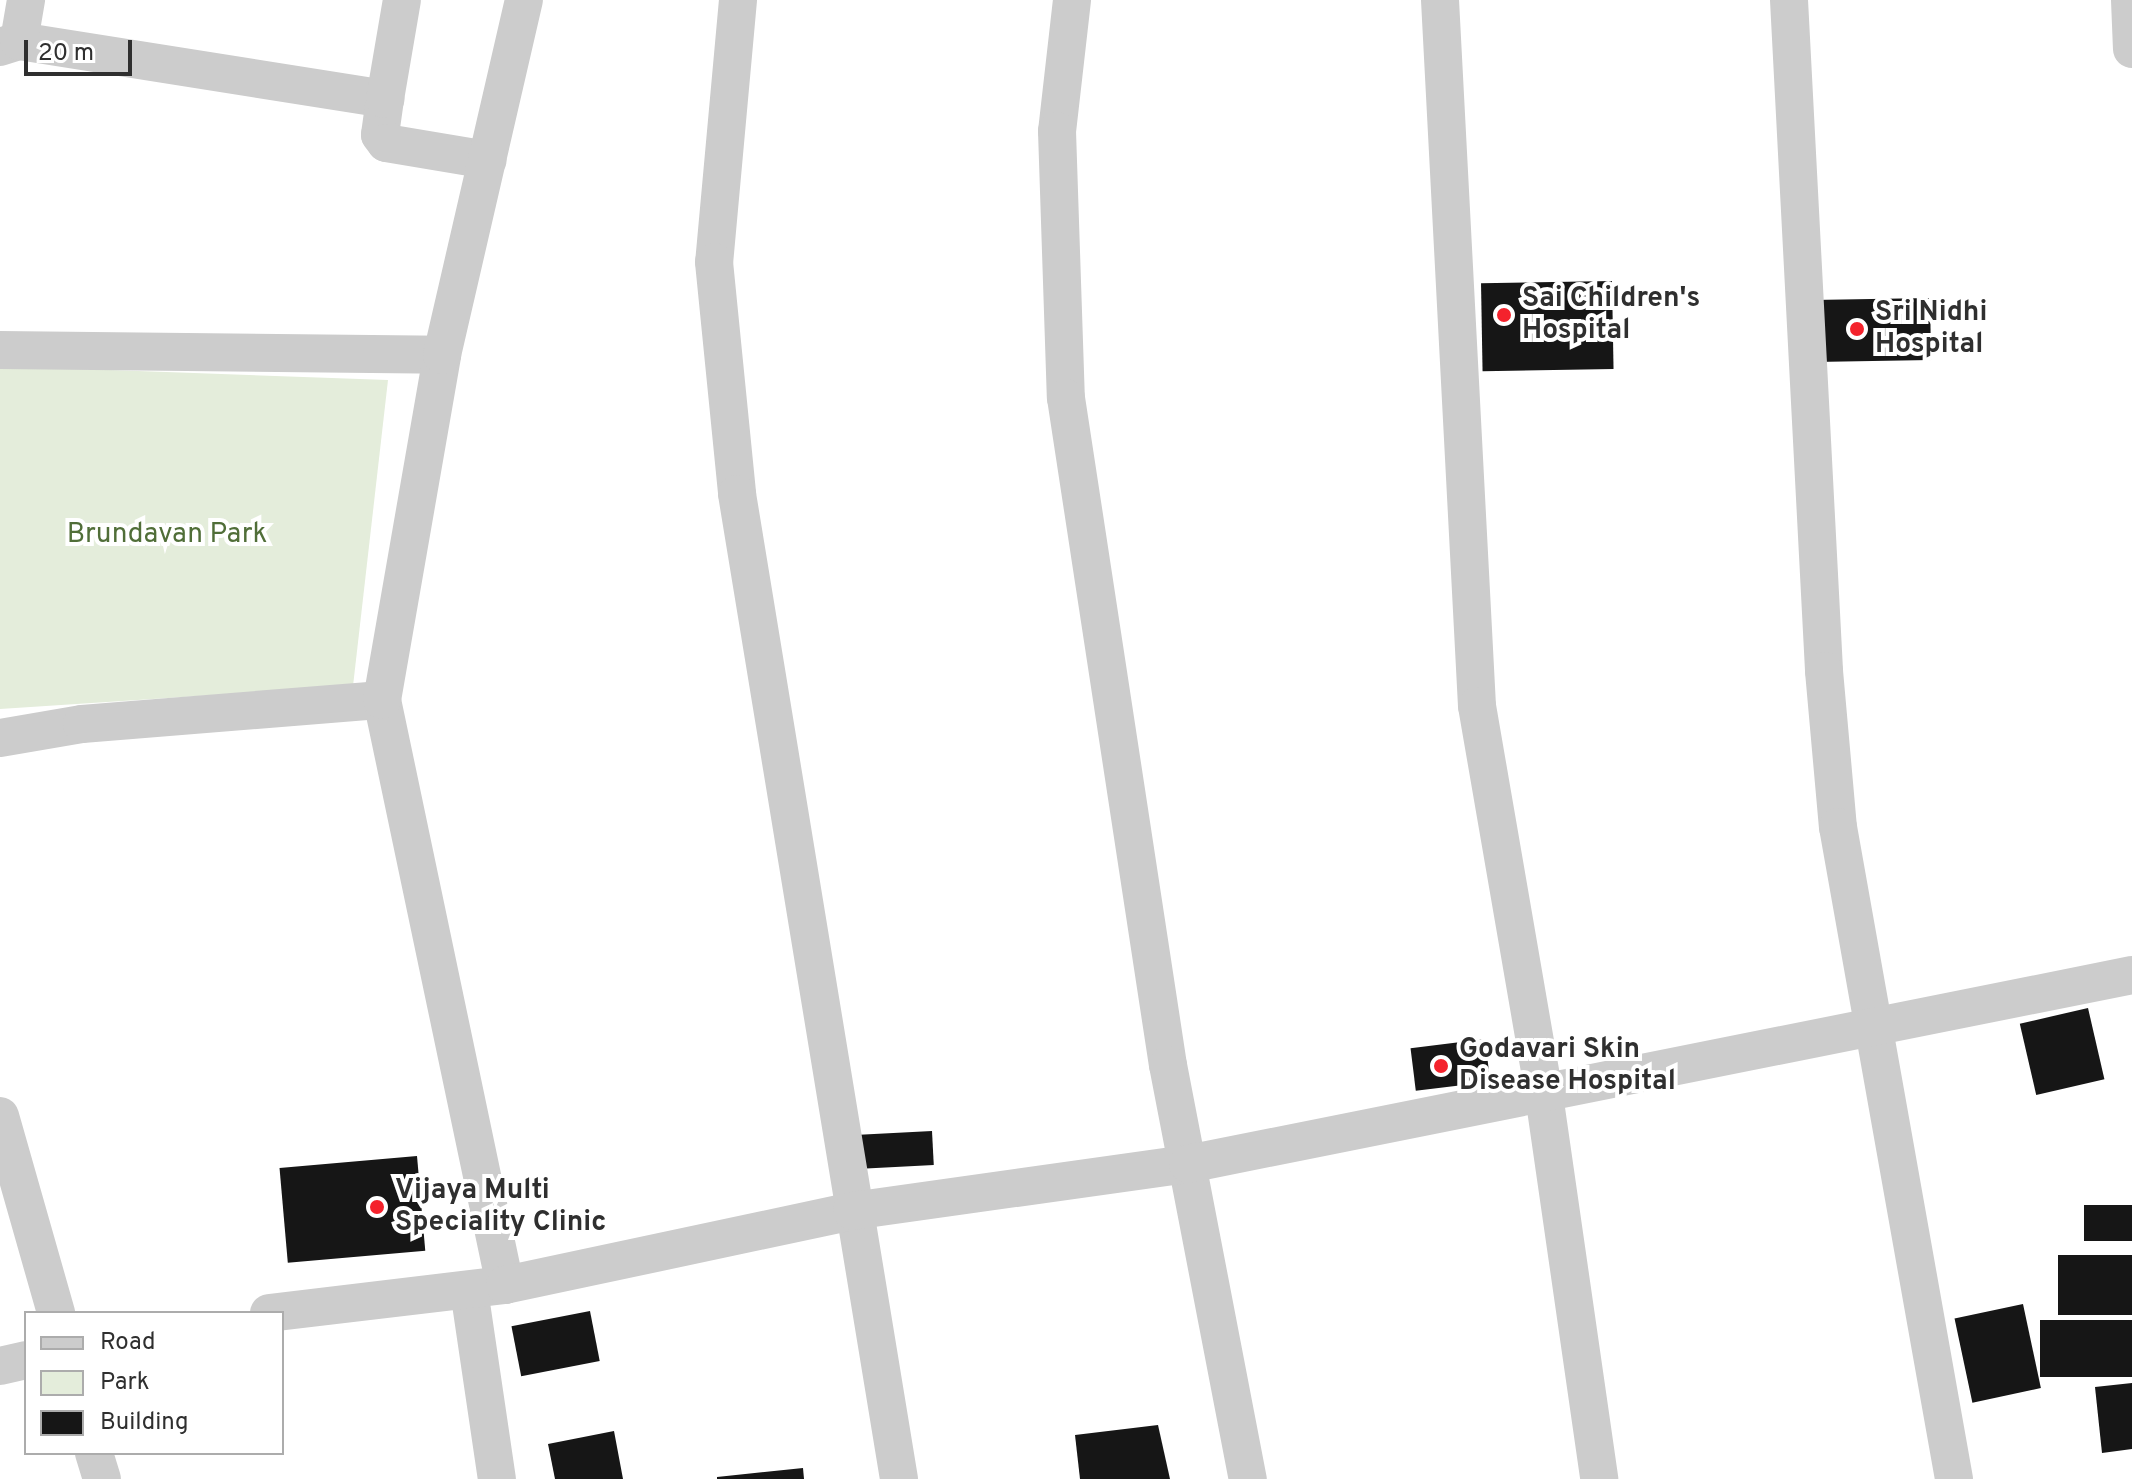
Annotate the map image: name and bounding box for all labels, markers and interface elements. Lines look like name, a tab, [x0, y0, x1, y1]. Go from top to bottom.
scale bar	[28, 24, 136, 74]
text: 20 m	[38, 39, 94, 69]
place label: Sai Children's Hospital	[1522, 282, 1700, 348]
place label: Sri Nidhi Hospital	[1875, 296, 1987, 362]
marker: Sai Children's Hospital	[1493, 304, 1515, 326]
marker: Sri Nidhi Hospital	[1846, 318, 1868, 340]
park label: Brundavan Park	[67, 518, 267, 552]
place label: Godavari Skin Disease Hospital	[1459, 1033, 1676, 1099]
marker: Godavari Skin Disease Hospital	[1430, 1055, 1452, 1077]
place label: Vijaya Multi Speciality Clinic	[395, 1174, 606, 1240]
marker: Vijaya Multi Speciality Clinic	[366, 1196, 388, 1218]
legend	[24, 1311, 284, 1455]
text: Road	[100, 1328, 156, 1358]
text: Park	[100, 1368, 150, 1398]
text: Building	[100, 1408, 189, 1438]

